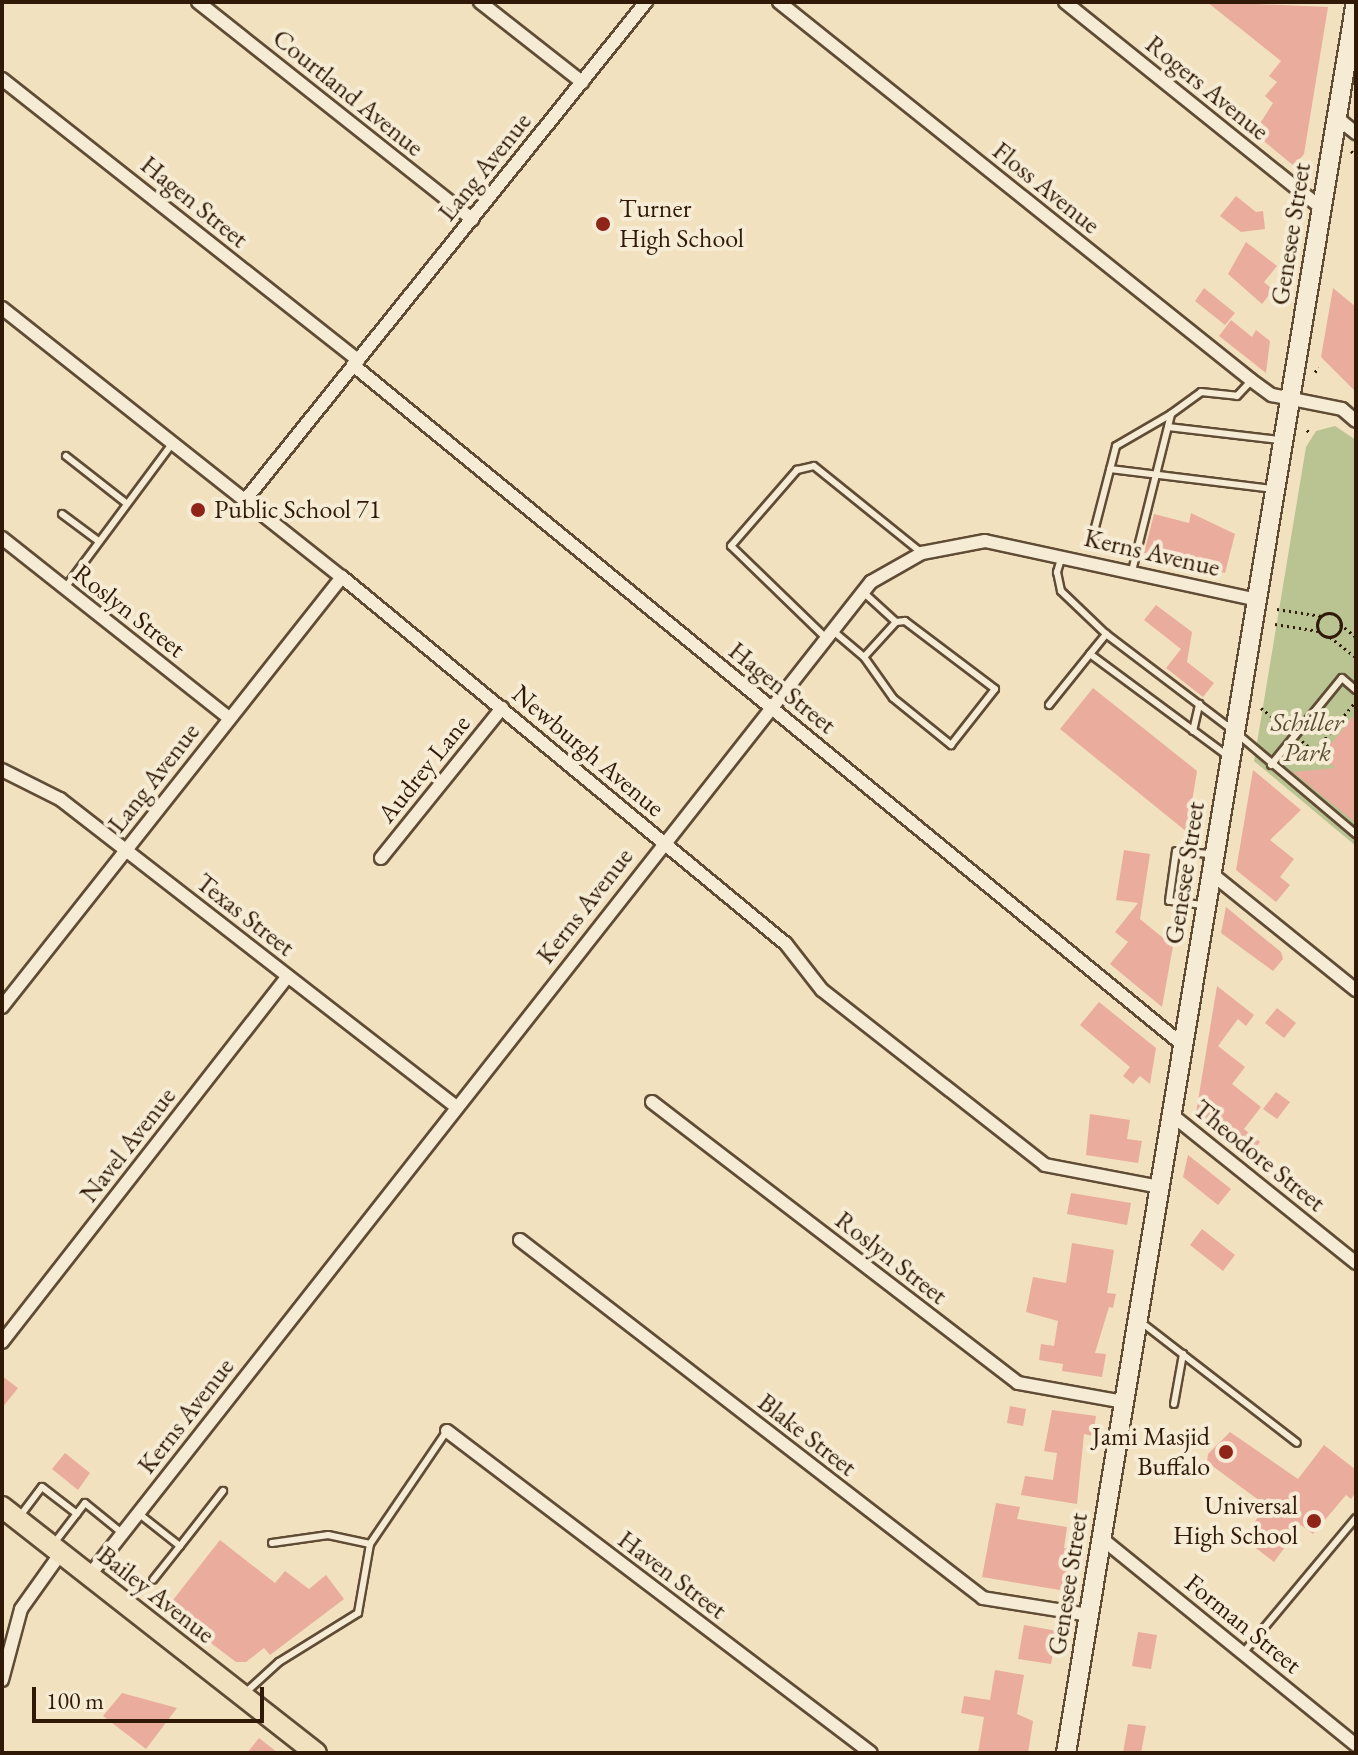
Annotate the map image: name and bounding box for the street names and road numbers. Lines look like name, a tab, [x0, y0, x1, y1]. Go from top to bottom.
street label: Courtland Avenue	[266, 23, 430, 163]
street label: Rogers Avenue	[1139, 29, 1275, 147]
street label: Lang Avenue	[432, 107, 538, 227]
street label: Floss Avenue	[986, 135, 1106, 241]
street label: Hagen Street	[134, 149, 254, 255]
street label: Genesee Street	[1264, 161, 1318, 307]
street label: Kerns Avenue	[1081, 522, 1223, 584]
street label: Roslyn Street	[67, 558, 191, 664]
street label: Hagen Street	[722, 635, 842, 741]
street label: Newburgh Avenue	[506, 678, 670, 824]
street label: Audrey Lane	[371, 709, 477, 829]
street label: Lang Avenue	[102, 717, 206, 839]
street label: Genesee Street	[1158, 800, 1212, 946]
street label: Kerns Avenue	[530, 842, 640, 970]
street label: Texas Street	[190, 867, 300, 963]
street label: Navel Avenue	[73, 1081, 183, 1209]
street label: Theodore Street	[1187, 1093, 1331, 1219]
street label: Roslyn Street	[829, 1205, 953, 1311]
street label: Kerns Avenue	[131, 1352, 241, 1480]
street label: Blake Street	[751, 1387, 863, 1483]
street label: Genesee Street	[1041, 1511, 1095, 1657]
street label: Haven Street	[612, 1524, 732, 1626]
street label: Bailey Avenue	[91, 1540, 221, 1650]
street label: Forman Street	[1178, 1568, 1308, 1680]

